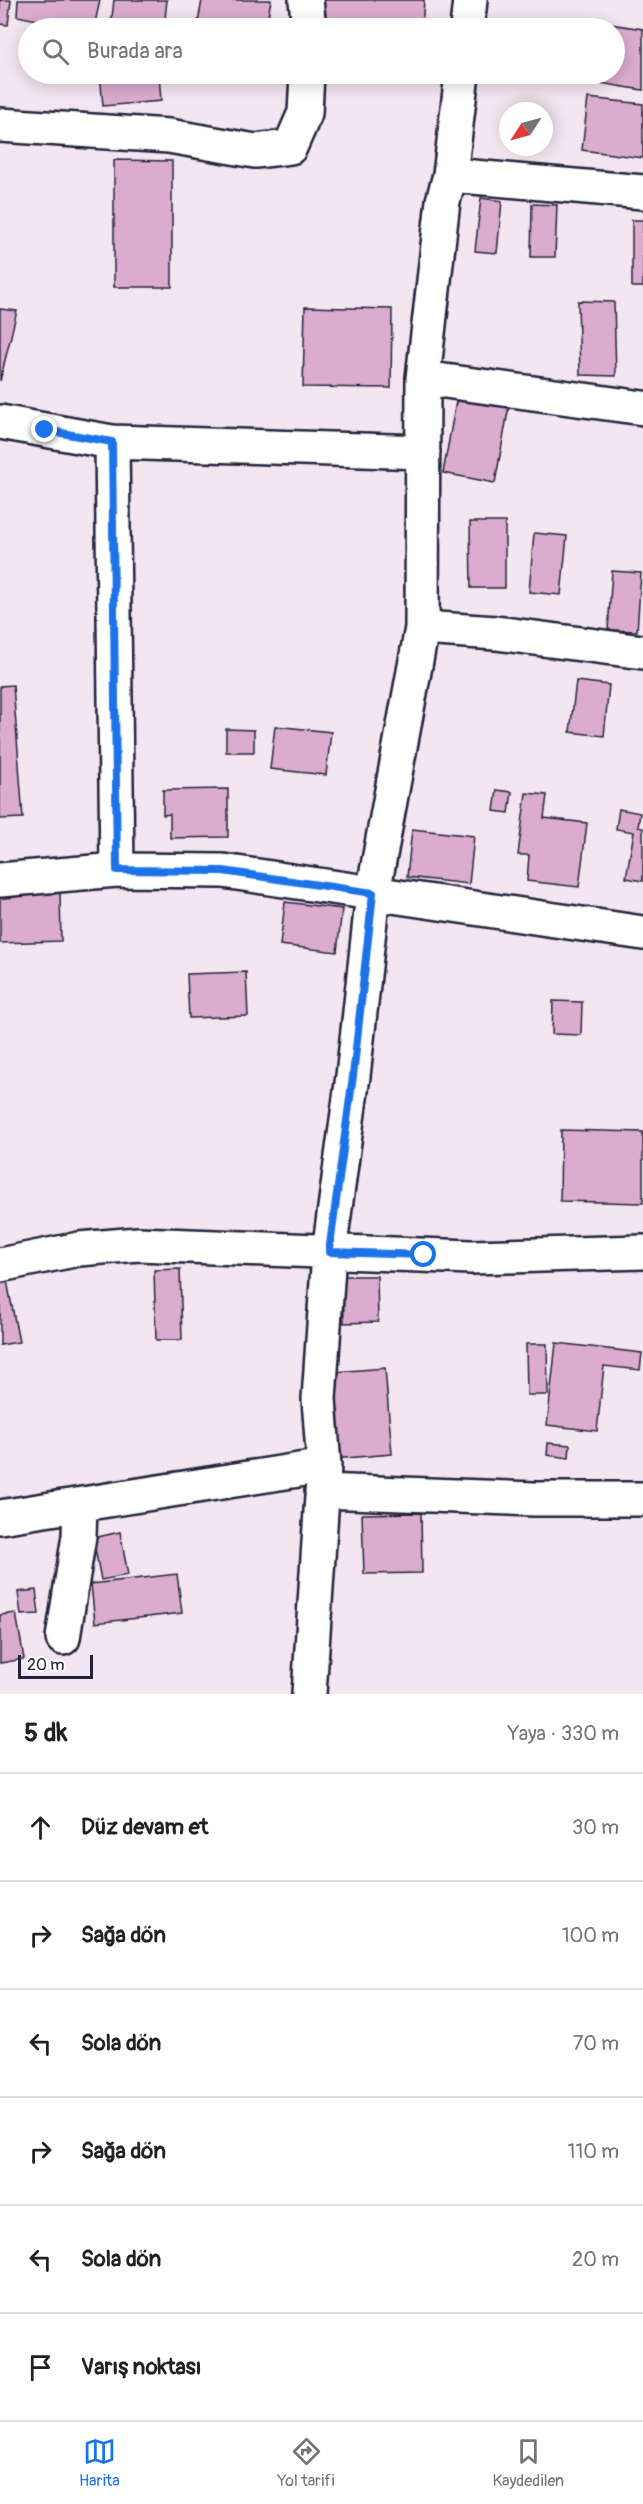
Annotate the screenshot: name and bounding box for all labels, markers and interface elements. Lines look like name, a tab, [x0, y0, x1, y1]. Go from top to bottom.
search box	[18, 18, 625, 84]
icon: search	[39, 35, 72, 68]
text: Burada ara	[87, 37, 183, 65]
north arrow	[499, 102, 553, 156]
route end	[31, 416, 57, 442]
route start	[410, 1241, 436, 1267]
scale bar	[18, 1652, 93, 1680]
text: 20 m	[27, 1655, 65, 1675]
text: 5 dk	[24, 1717, 67, 1749]
text: Yaya · 330 m	[508, 1721, 619, 1746]
icon: ahead	[24, 1811, 57, 1844]
text: Düz devam et	[81, 1813, 208, 1841]
text: 30 m	[572, 1815, 619, 1840]
icon: right	[24, 1919, 57, 1952]
text: Sağa dön	[81, 1921, 166, 1949]
text: 100 m	[562, 1923, 619, 1948]
icon: left	[24, 2027, 57, 2060]
text: Sola dön	[81, 2029, 161, 2057]
text: 70 m	[573, 2031, 619, 2056]
icon: right	[24, 2135, 57, 2168]
text: Sağa dön	[81, 2137, 166, 2165]
text: 110 m	[568, 2139, 619, 2164]
icon: left	[24, 2243, 57, 2276]
text: Sola dön	[81, 2245, 161, 2273]
text: 20 m	[572, 2247, 619, 2272]
icon: arrive	[24, 2351, 57, 2384]
text: Varış noktası	[81, 2353, 202, 2381]
tab: Harita	[79, 2435, 120, 2491]
tab: Yol tarifi	[277, 2435, 335, 2491]
tab: Kaydedilen	[492, 2435, 564, 2491]

